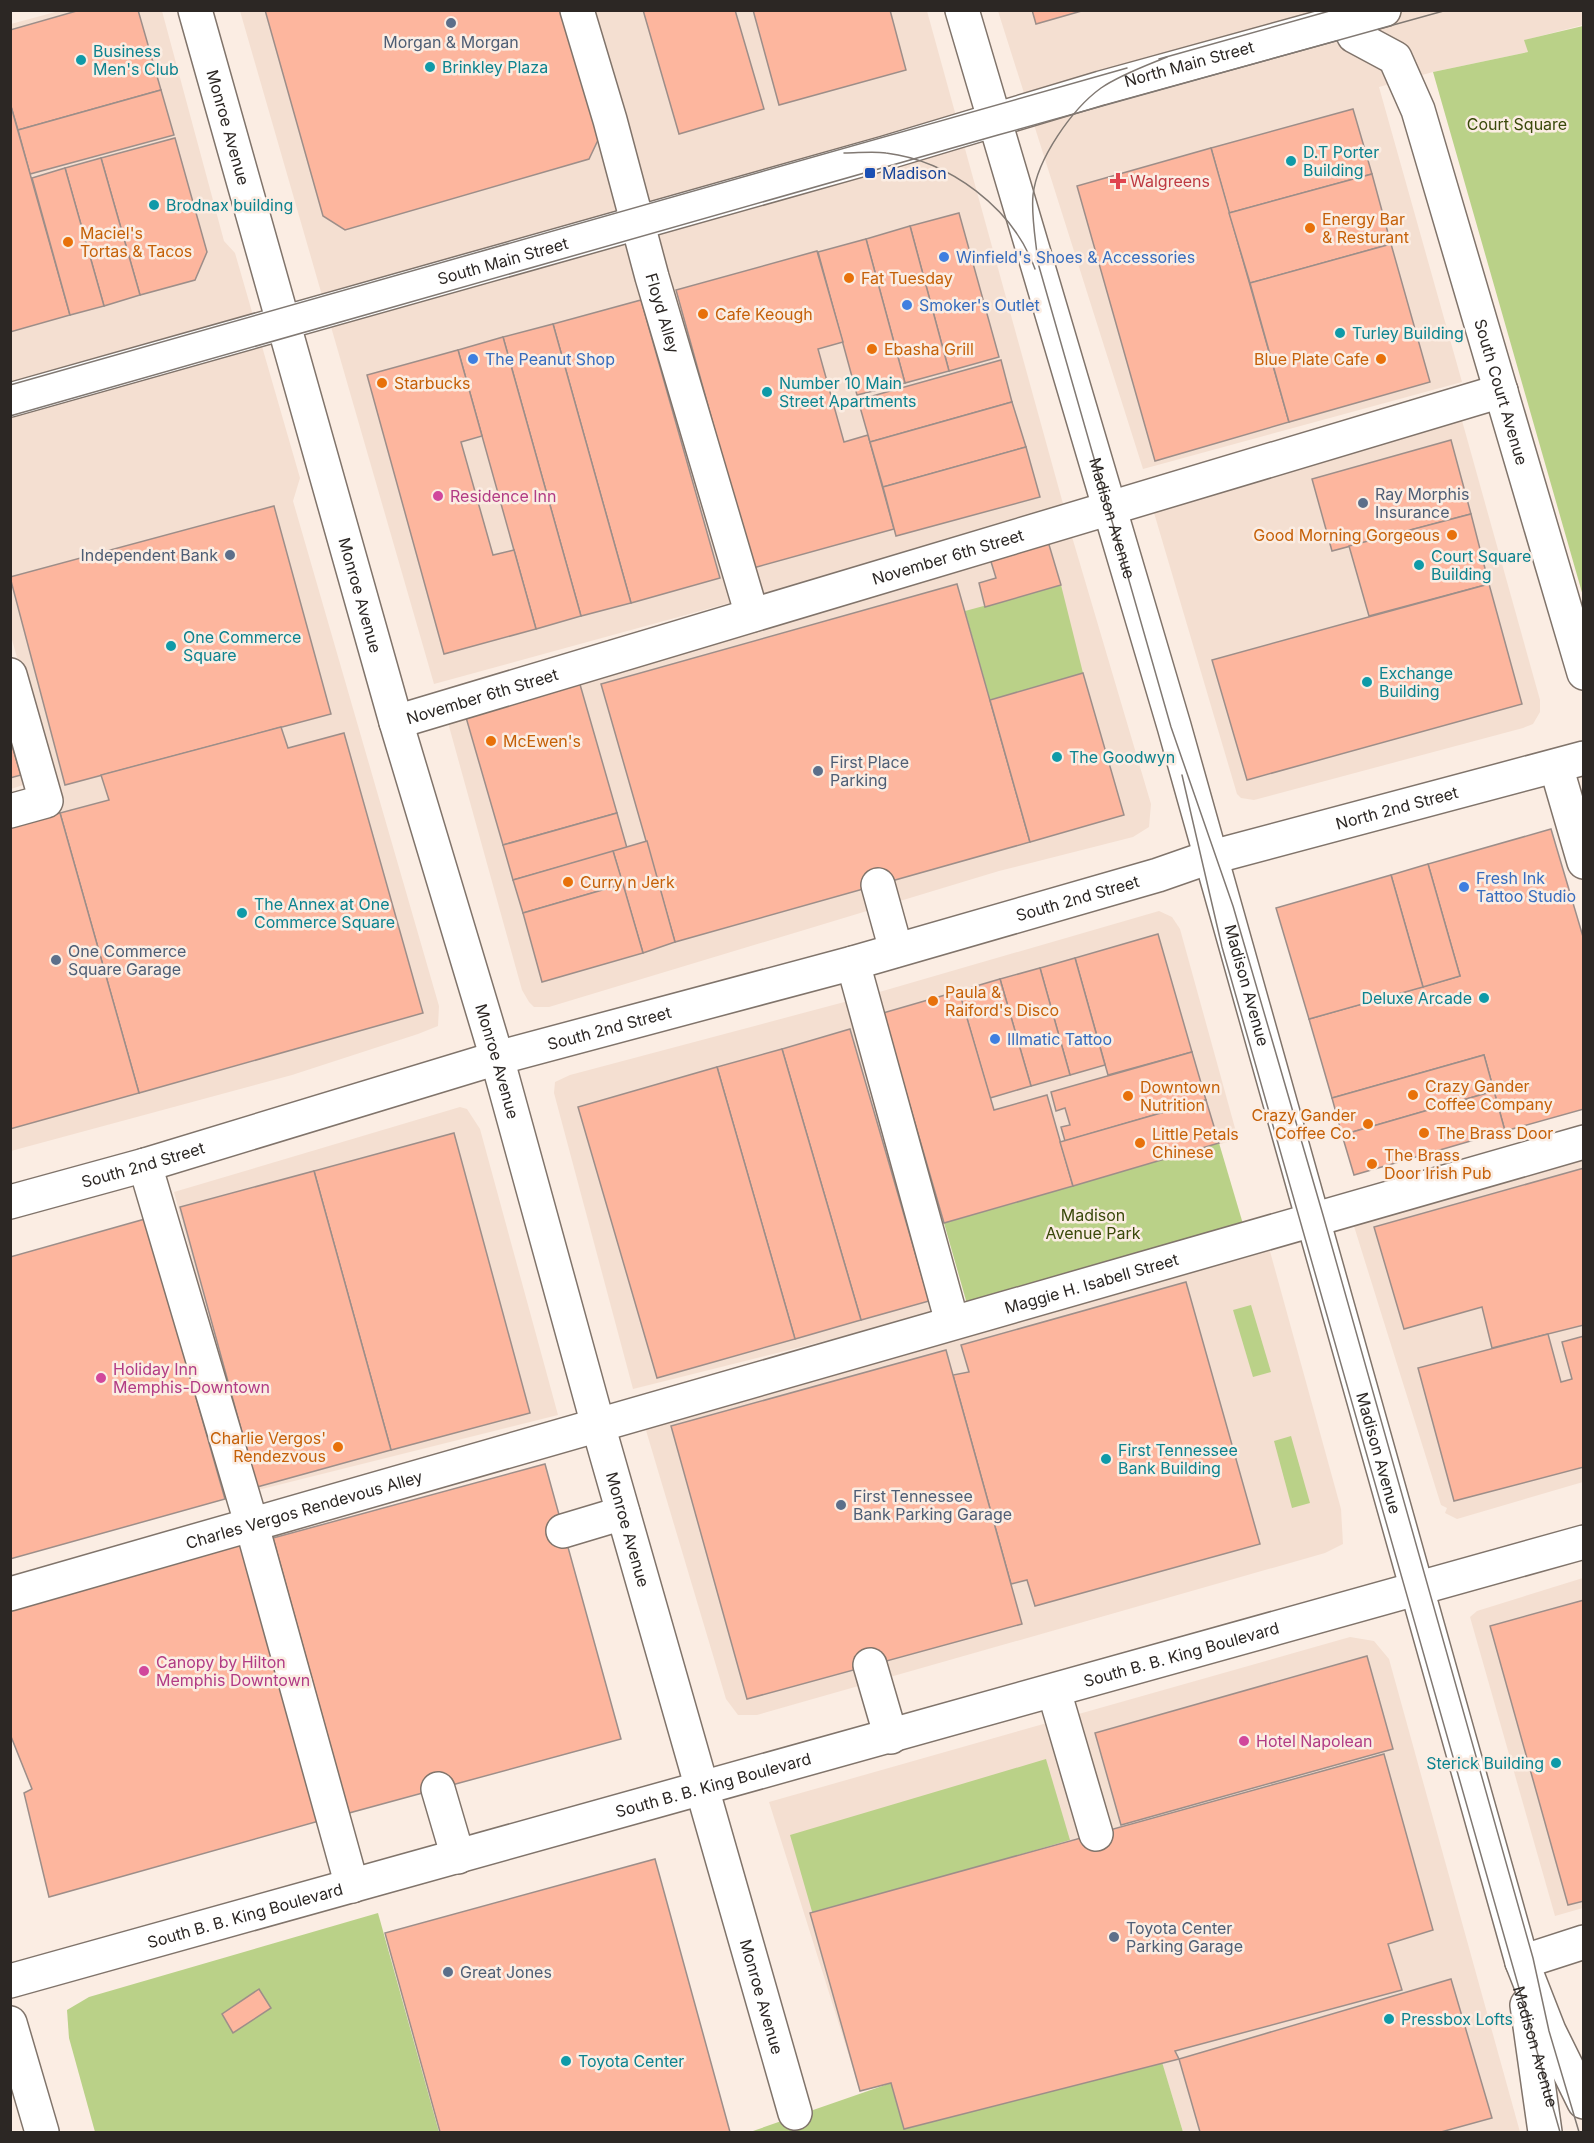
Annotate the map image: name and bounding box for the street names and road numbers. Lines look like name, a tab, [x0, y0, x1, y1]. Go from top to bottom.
street label: North Main Street	[1122, 36, 1256, 91]
street label: Monroe Avenue	[202, 67, 254, 187]
street label: South Main Street	[435, 233, 570, 289]
street label: Floyd Alley	[641, 271, 684, 355]
street label: South Court Avenue	[1470, 316, 1532, 467]
street label: Madison Avenue	[1085, 455, 1140, 581]
street label: November 6th Street	[870, 525, 1026, 589]
street label: Monroe Avenue	[334, 535, 386, 655]
street label: November 6th Street	[404, 664, 560, 728]
street label: North 2nd Street	[1333, 782, 1460, 834]
street label: South 2nd Street	[1014, 871, 1141, 925]
street label: Madison Avenue	[1220, 922, 1274, 1048]
street label: Monroe Avenue	[471, 1001, 523, 1121]
street label: South 2nd Street	[545, 1002, 673, 1054]
street label: South 2nd Street	[79, 1138, 207, 1192]
street label: Maggie H. Isabell Street	[1002, 1249, 1181, 1318]
street label: Madison Avenue	[1352, 1390, 1405, 1516]
street label: Charles Vergos Rendevous Alley	[183, 1466, 425, 1553]
street label: Monroe Avenue	[602, 1470, 654, 1589]
street label: South B. B. King Boulevard	[1081, 1618, 1281, 1691]
street label: South B. B. King Boulevard	[613, 1748, 813, 1822]
street label: South B. B. King Boulevard	[145, 1879, 345, 1952]
street label: Monroe Avenue	[736, 1937, 788, 2057]
street label: Madison Avenue	[1509, 1984, 1562, 2110]

